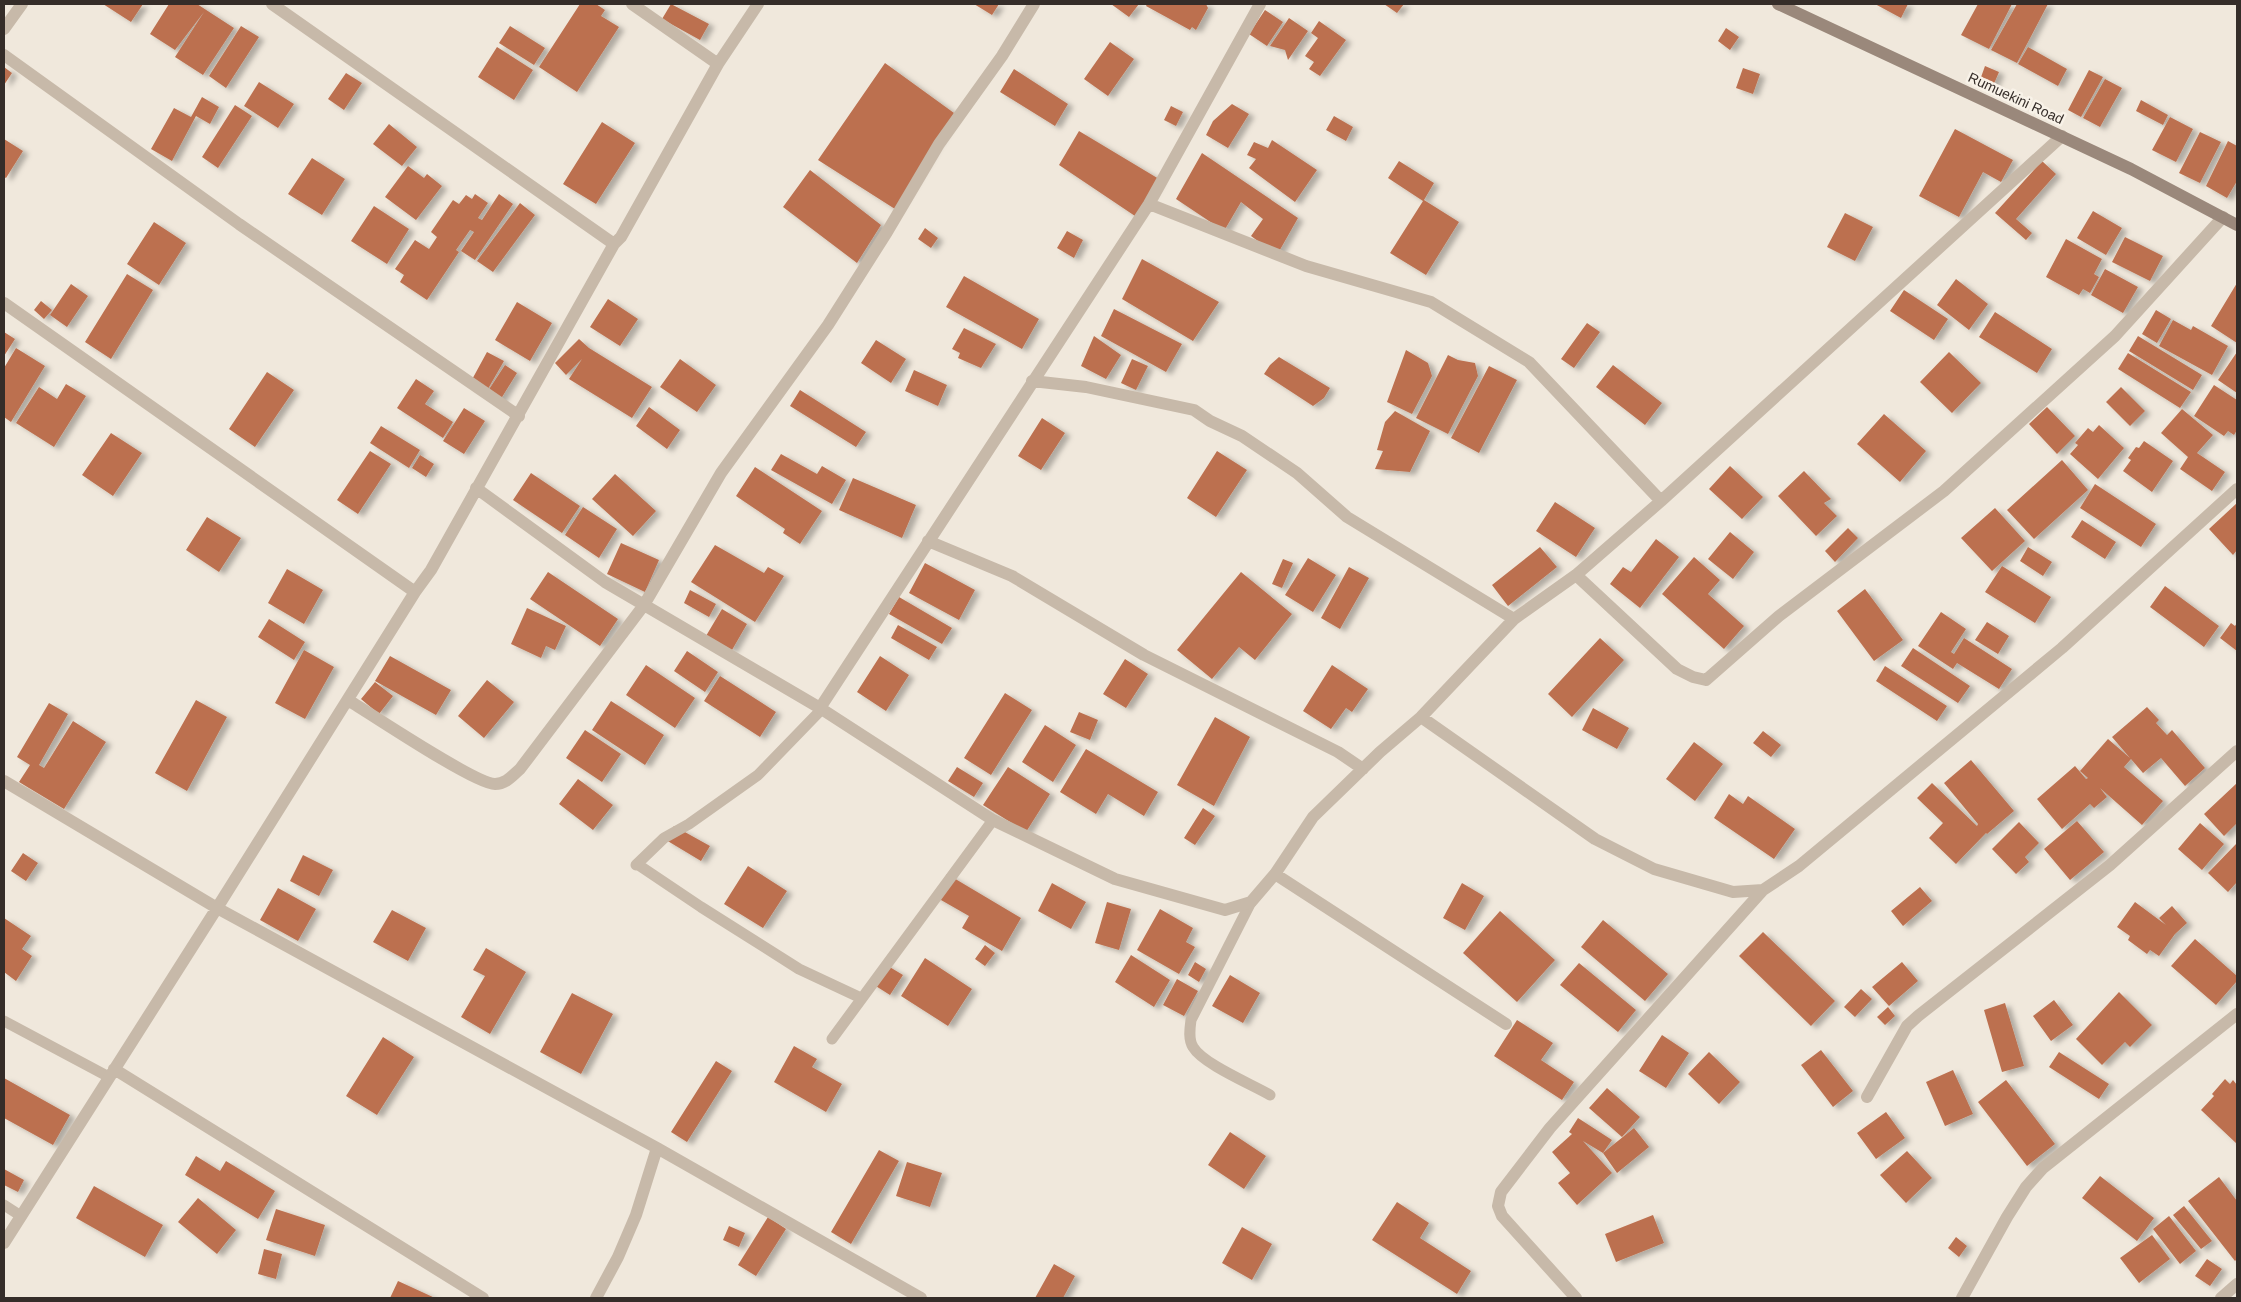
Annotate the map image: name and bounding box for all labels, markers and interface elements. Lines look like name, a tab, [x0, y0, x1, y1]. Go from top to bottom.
street label: Rumuekini Road	[1966, 69, 2066, 127]

